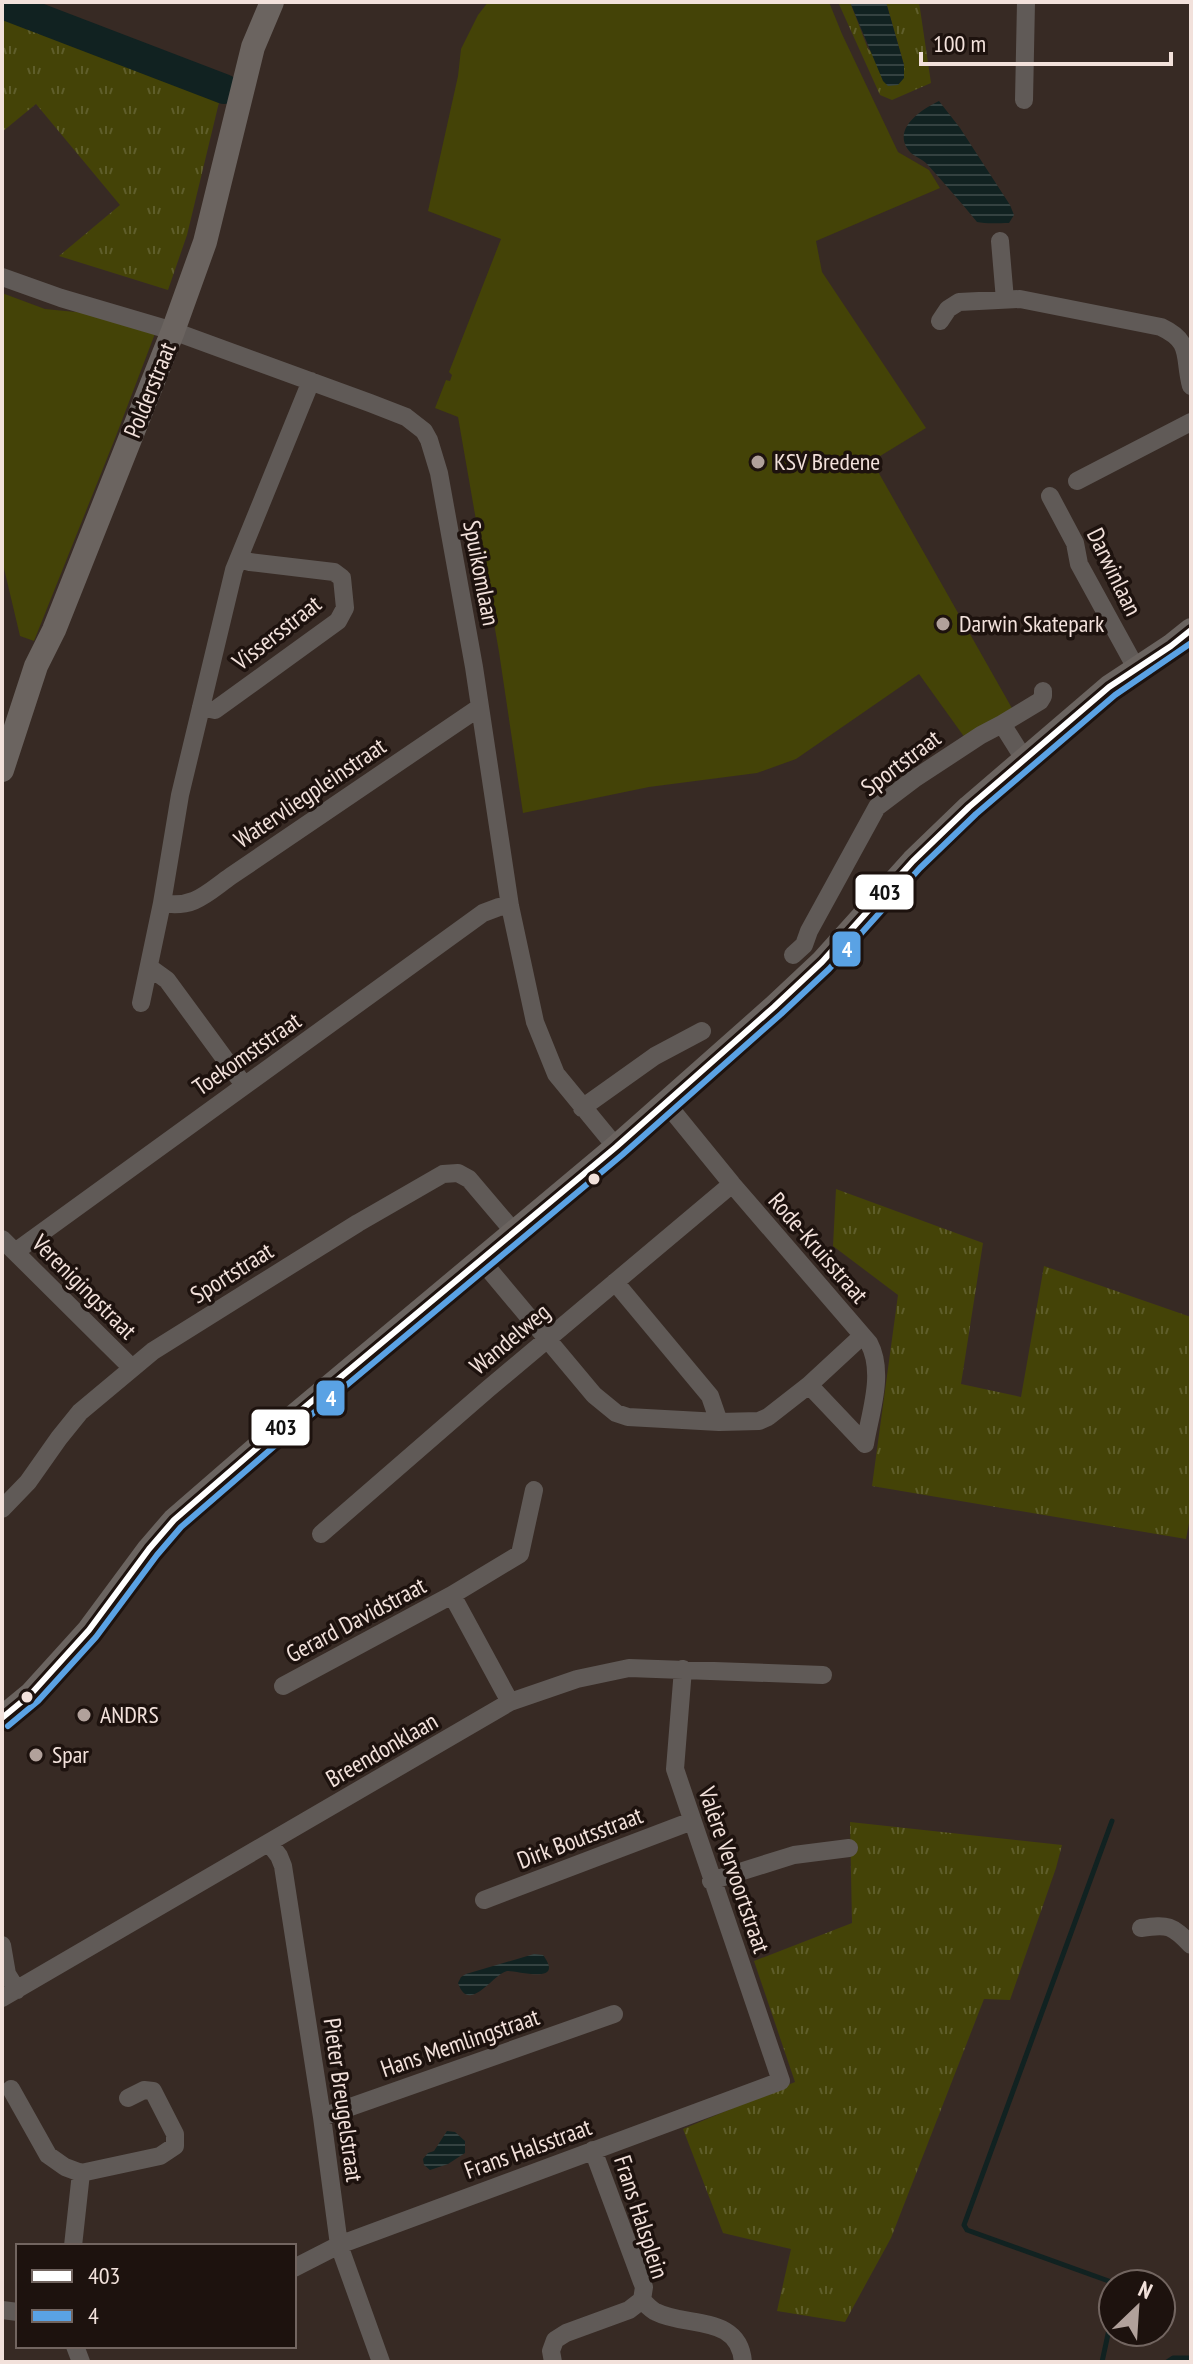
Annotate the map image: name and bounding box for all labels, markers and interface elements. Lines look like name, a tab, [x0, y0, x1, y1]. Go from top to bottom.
scale bar	[921, 16, 1171, 66]
text: 100 m	[933, 28, 986, 59]
street label: Polderstraat	[116, 337, 183, 442]
place label: KSV Bredene	[774, 446, 880, 477]
marker: KSV Bredene	[749, 453, 767, 471]
street label: Spuikomlaan	[456, 518, 507, 628]
street label: Darwinlaan	[1080, 523, 1149, 621]
street label: Vissersstraat	[225, 588, 328, 678]
place label: Darwin Skatepark	[959, 608, 1105, 639]
marker: Darwin Skatepark	[934, 615, 952, 633]
street label: Sportstraat	[855, 722, 947, 803]
street label: Watervliegpleinstraat	[228, 730, 392, 855]
line badge: 403	[854, 873, 915, 911]
text: 403	[869, 878, 901, 906]
line badge: 4	[831, 930, 862, 968]
text: 4	[842, 935, 853, 963]
street label: Toekomststraat	[186, 1005, 307, 1102]
unlabelled marker	[586, 1171, 602, 1187]
street label: Rode-Kruisstraat	[762, 1186, 875, 1310]
street label: Verenigingstraat	[25, 1227, 144, 1346]
street label: Sportstraat	[185, 1235, 279, 1310]
street label: Wandelweg	[463, 1296, 556, 1381]
line badge: 4	[315, 1379, 346, 1417]
text: 4	[326, 1384, 337, 1412]
line badge: 403	[250, 1408, 311, 1447]
text: 403	[265, 1413, 297, 1441]
street label: Gerard Davidstraat	[280, 1570, 431, 1669]
unlabelled marker	[19, 1689, 35, 1705]
place label: ANDRS	[100, 1699, 159, 1730]
street label: Breendonklaan	[320, 1705, 443, 1794]
marker: ANDRS	[75, 1706, 93, 1724]
place label: Spar	[52, 1739, 89, 1770]
marker: Spar	[27, 1746, 45, 1764]
street label: Valère Vervoortstraat	[691, 1782, 778, 1957]
street label: Dirk Boutsstraat	[513, 1799, 647, 1876]
street label: Hans Memlingstraat	[376, 2001, 544, 2084]
street label: Pieter Breugelstraat	[317, 2016, 370, 2184]
street label: Frans Halsstraat	[460, 2111, 596, 2186]
street label: Frans Halsplein	[607, 2151, 676, 2282]
legend	[16, 2244, 296, 2348]
text: 403	[88, 2260, 120, 2291]
north arrow	[1097, 2268, 1177, 2348]
text: N	[1134, 2275, 1157, 2305]
text: 4	[88, 2300, 99, 2331]

